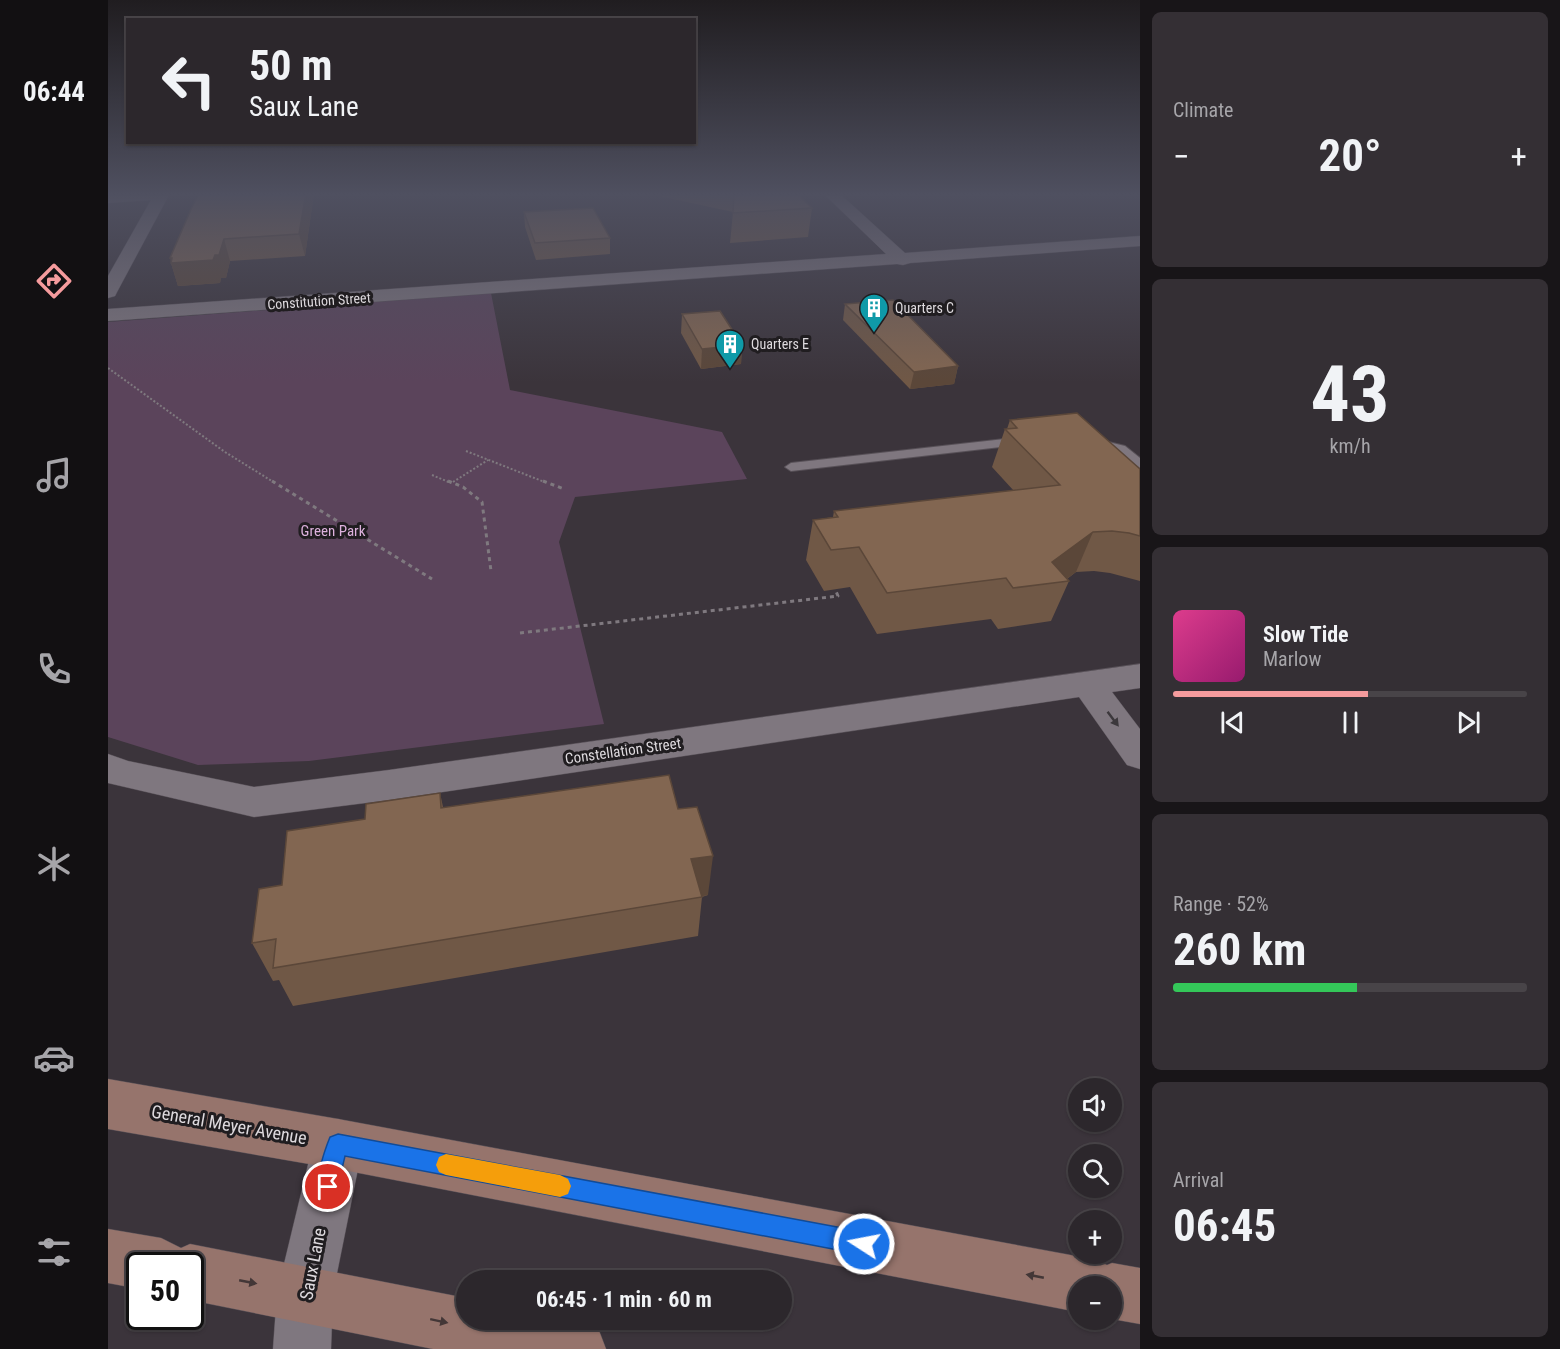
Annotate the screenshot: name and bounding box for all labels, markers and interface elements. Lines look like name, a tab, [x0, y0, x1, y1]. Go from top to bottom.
text: 50 m	[249, 41, 332, 90]
icon: left	[150, 42, 228, 120]
text: 06:44	[23, 76, 85, 108]
text: Saux Lane	[249, 91, 359, 123]
text: Climate	[1173, 98, 1233, 122]
text: 20°	[1319, 129, 1382, 182]
text: −	[1173, 137, 1190, 176]
text: +	[1511, 137, 1527, 176]
icon: directions	[33, 260, 75, 302]
street label: Constitution Street	[267, 289, 371, 313]
building icon: Quarters C	[858, 292, 890, 334]
place label: Quarters C	[895, 300, 954, 316]
building icon: Quarters E	[714, 328, 746, 370]
place label: Quarters E	[751, 336, 809, 352]
text: 43	[1311, 349, 1389, 440]
text: km/h	[1329, 434, 1371, 458]
icon: music	[33, 454, 75, 496]
park label: Green Park	[301, 522, 366, 540]
text: Slow Tide	[1263, 622, 1349, 647]
text: Marlow	[1263, 647, 1321, 671]
icon: phone	[33, 648, 75, 690]
icon: previous	[1216, 706, 1249, 739]
icon: pause	[1334, 706, 1367, 739]
icon: next	[1452, 706, 1485, 739]
one-way arrow	[1107, 711, 1119, 726]
street label: Constellation Street	[564, 734, 682, 768]
icon: climate	[33, 843, 75, 885]
text: Range · 52%	[1173, 892, 1269, 916]
text: 260 km	[1173, 923, 1306, 976]
icon: car	[33, 1037, 75, 1079]
map controls	[1068, 1078, 1122, 1330]
button: sound	[1068, 1078, 1122, 1132]
street label: General Meyer Avenue	[150, 1100, 308, 1149]
button: search	[1068, 1144, 1122, 1198]
pin	[302, 1161, 353, 1212]
text: Arrival	[1173, 1168, 1224, 1192]
icon: arrive	[311, 1170, 344, 1203]
text: 06:45	[1173, 1199, 1276, 1252]
button: +	[1068, 1210, 1122, 1264]
position arrow	[832, 1212, 896, 1276]
street label: Saux Lane	[295, 1226, 330, 1302]
icon: filters	[33, 1231, 75, 1273]
speed limit sign: 50	[126, 1252, 204, 1330]
one-way arrow	[1025, 1271, 1044, 1280]
button: −	[1068, 1276, 1122, 1330]
one-way arrow	[239, 1278, 258, 1287]
text: 06:45 · 1 min · 60 m	[536, 1287, 712, 1312]
one-way arrow	[430, 1317, 449, 1326]

